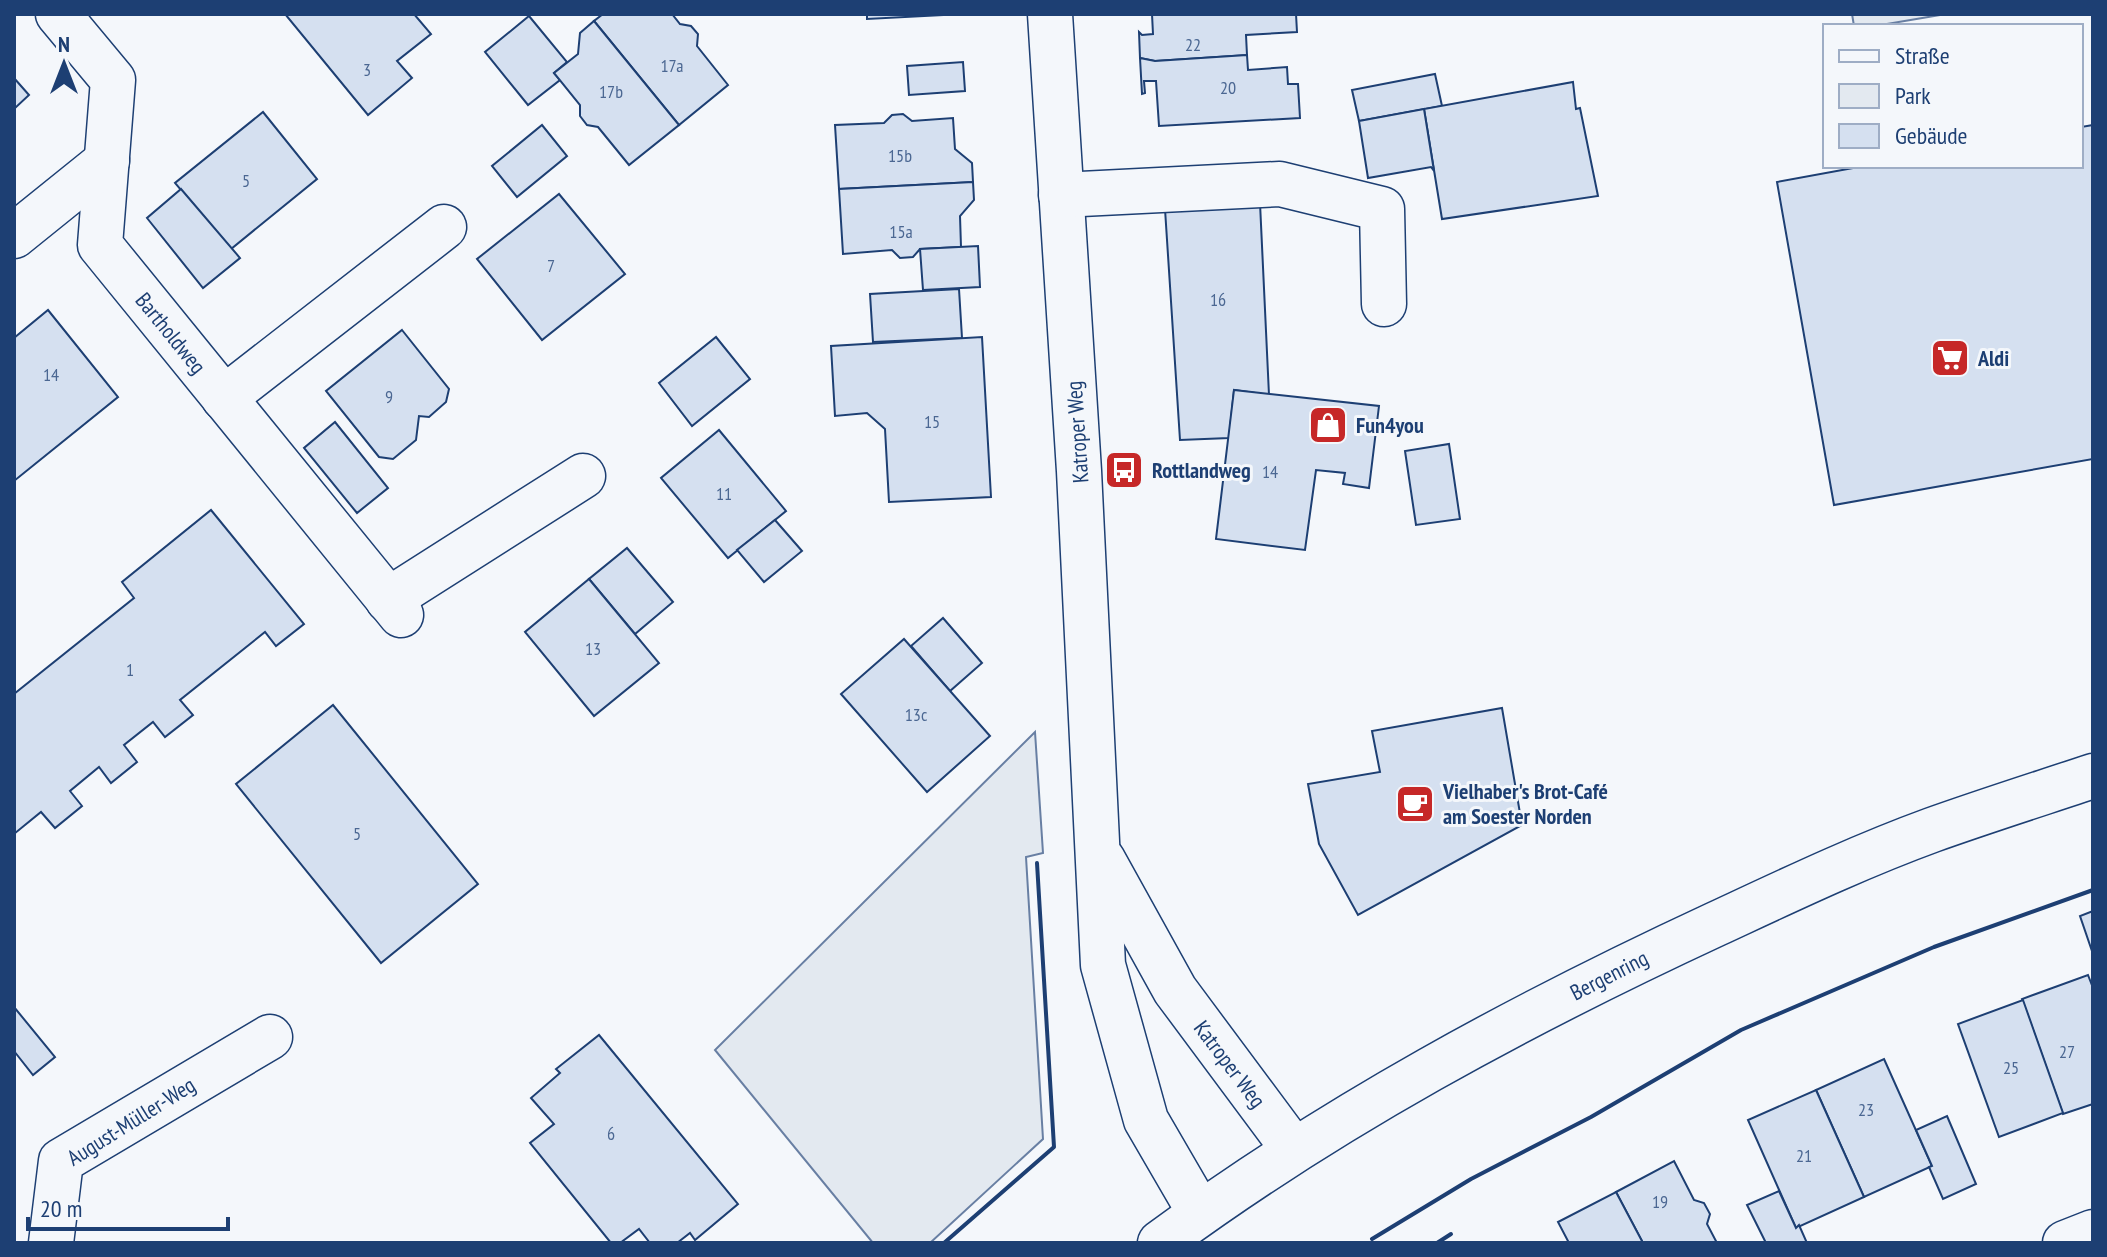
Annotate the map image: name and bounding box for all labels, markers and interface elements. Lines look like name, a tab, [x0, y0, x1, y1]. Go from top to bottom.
north arrow	[24, 24, 104, 104]
legend	[1823, 24, 2083, 168]
text: N	[58, 30, 70, 58]
house number: 22	[1185, 33, 1201, 56]
text: Straße	[1895, 40, 1950, 71]
house number: 17a	[660, 54, 684, 77]
house number: 3	[363, 58, 371, 81]
house number: 20	[1220, 76, 1236, 99]
house number: 17b	[599, 80, 623, 103]
text: Park	[1895, 80, 1931, 111]
text: Gebäude	[1895, 120, 1967, 151]
house number: 15b	[888, 144, 912, 167]
house number: 5	[242, 169, 250, 192]
house number: 15a	[889, 220, 913, 243]
house number: 7	[547, 254, 555, 277]
street label: Bartholdweg	[130, 287, 212, 379]
house number: 16	[1210, 288, 1226, 311]
supermarket icon: Aldi	[1929, 337, 1971, 379]
place label: Aldi	[1977, 344, 2009, 372]
house number: 14	[43, 363, 59, 386]
street label: Katroper Weg	[1059, 380, 1095, 484]
house number: 9	[385, 385, 393, 408]
shop icon: Fun4you	[1307, 404, 1349, 446]
house number: 15	[924, 410, 940, 433]
place label: Fun4you	[1356, 411, 1424, 439]
bus stop icon: Rottlandweg	[1103, 449, 1145, 491]
place label: Rottlandweg	[1152, 456, 1251, 484]
house number: 14	[1262, 460, 1278, 483]
house number: 11	[716, 482, 732, 505]
house number: 13	[585, 637, 601, 660]
house number: 1	[126, 658, 134, 681]
house number: 13c	[905, 703, 928, 726]
place label: Vielhaber's Brot-Café am Soester Norden	[1442, 777, 1608, 830]
cafe icon: Vielhaber's Brot-Café am Soester Norden	[1394, 783, 1436, 825]
house number: 5	[353, 822, 361, 845]
street label: Bergenring	[1565, 944, 1653, 1006]
street label: Katroper Weg	[1188, 1015, 1272, 1113]
house number: 27	[2059, 1040, 2075, 1063]
house number: 25	[2003, 1056, 2019, 1079]
street label: August-Müller-Weg	[62, 1070, 200, 1172]
house number: 23	[1858, 1098, 1874, 1121]
house number: 6	[607, 1122, 615, 1145]
house number: 21	[1796, 1144, 1812, 1167]
scale bar	[28, 1181, 228, 1231]
house number: 19	[1652, 1190, 1668, 1213]
text: 20 m	[40, 1193, 82, 1224]

